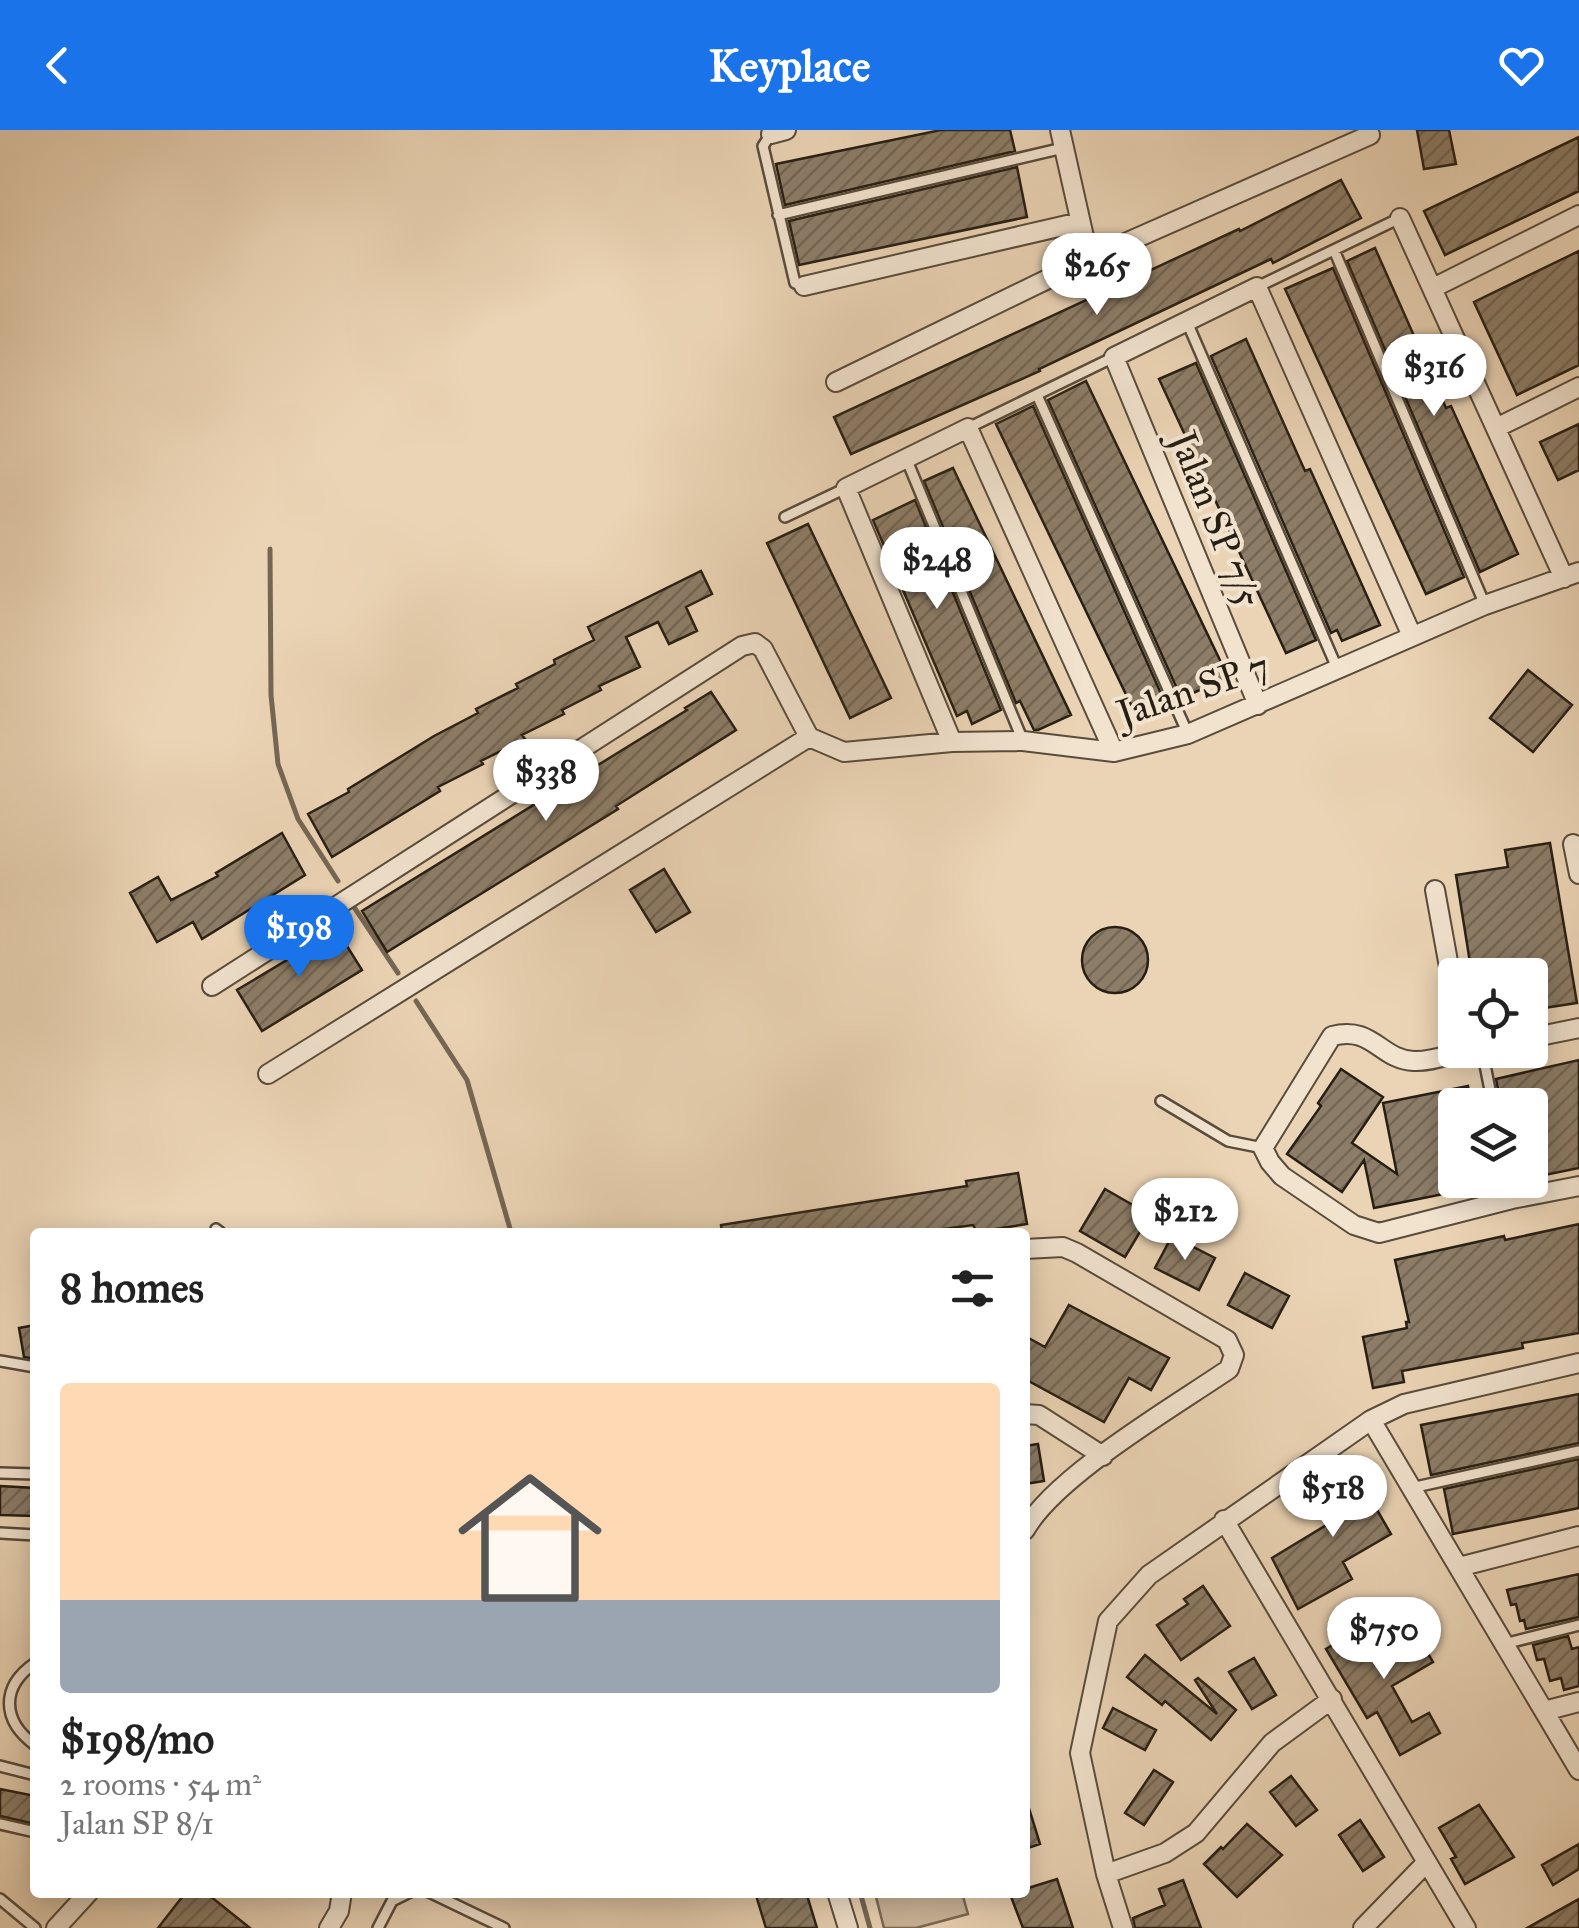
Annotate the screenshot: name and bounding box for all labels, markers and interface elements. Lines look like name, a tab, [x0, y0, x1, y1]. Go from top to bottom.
icon: back	[30, 38, 85, 93]
text: Keyplace	[708, 38, 871, 93]
icon: heart	[1494, 38, 1549, 93]
pin: $265	[1038, 233, 1156, 318]
text: $265	[1064, 246, 1130, 285]
pin: $316	[1375, 334, 1493, 419]
text: $316	[1404, 347, 1464, 386]
street label: Jalan SP 7/5	[1158, 421, 1272, 614]
pin: $248	[878, 527, 996, 612]
text: $248	[902, 540, 972, 579]
street label: Jalan SP 7	[1107, 642, 1275, 739]
pin: $338	[487, 739, 605, 824]
text: $338	[515, 752, 577, 791]
pin: $198	[240, 895, 358, 980]
text: $198	[266, 908, 332, 947]
map controls	[1438, 958, 1548, 1198]
button: locate	[1438, 958, 1548, 1068]
button: layers	[1438, 1088, 1548, 1198]
pin: $212	[1126, 1178, 1244, 1263]
text: $212	[1153, 1191, 1217, 1230]
icon: filters	[945, 1261, 1000, 1316]
text: 8 homes	[60, 1262, 204, 1314]
icon: home	[440, 1448, 620, 1628]
pin: $518	[1274, 1455, 1392, 1540]
text: $518	[1301, 1468, 1365, 1507]
pin: $750	[1325, 1597, 1443, 1682]
text: $750	[1349, 1610, 1419, 1649]
text: $198/mo	[60, 1713, 214, 1765]
text: 2 rooms · 54 m²	[60, 1765, 261, 1804]
text: Jalan SP 8/1	[60, 1804, 214, 1843]

